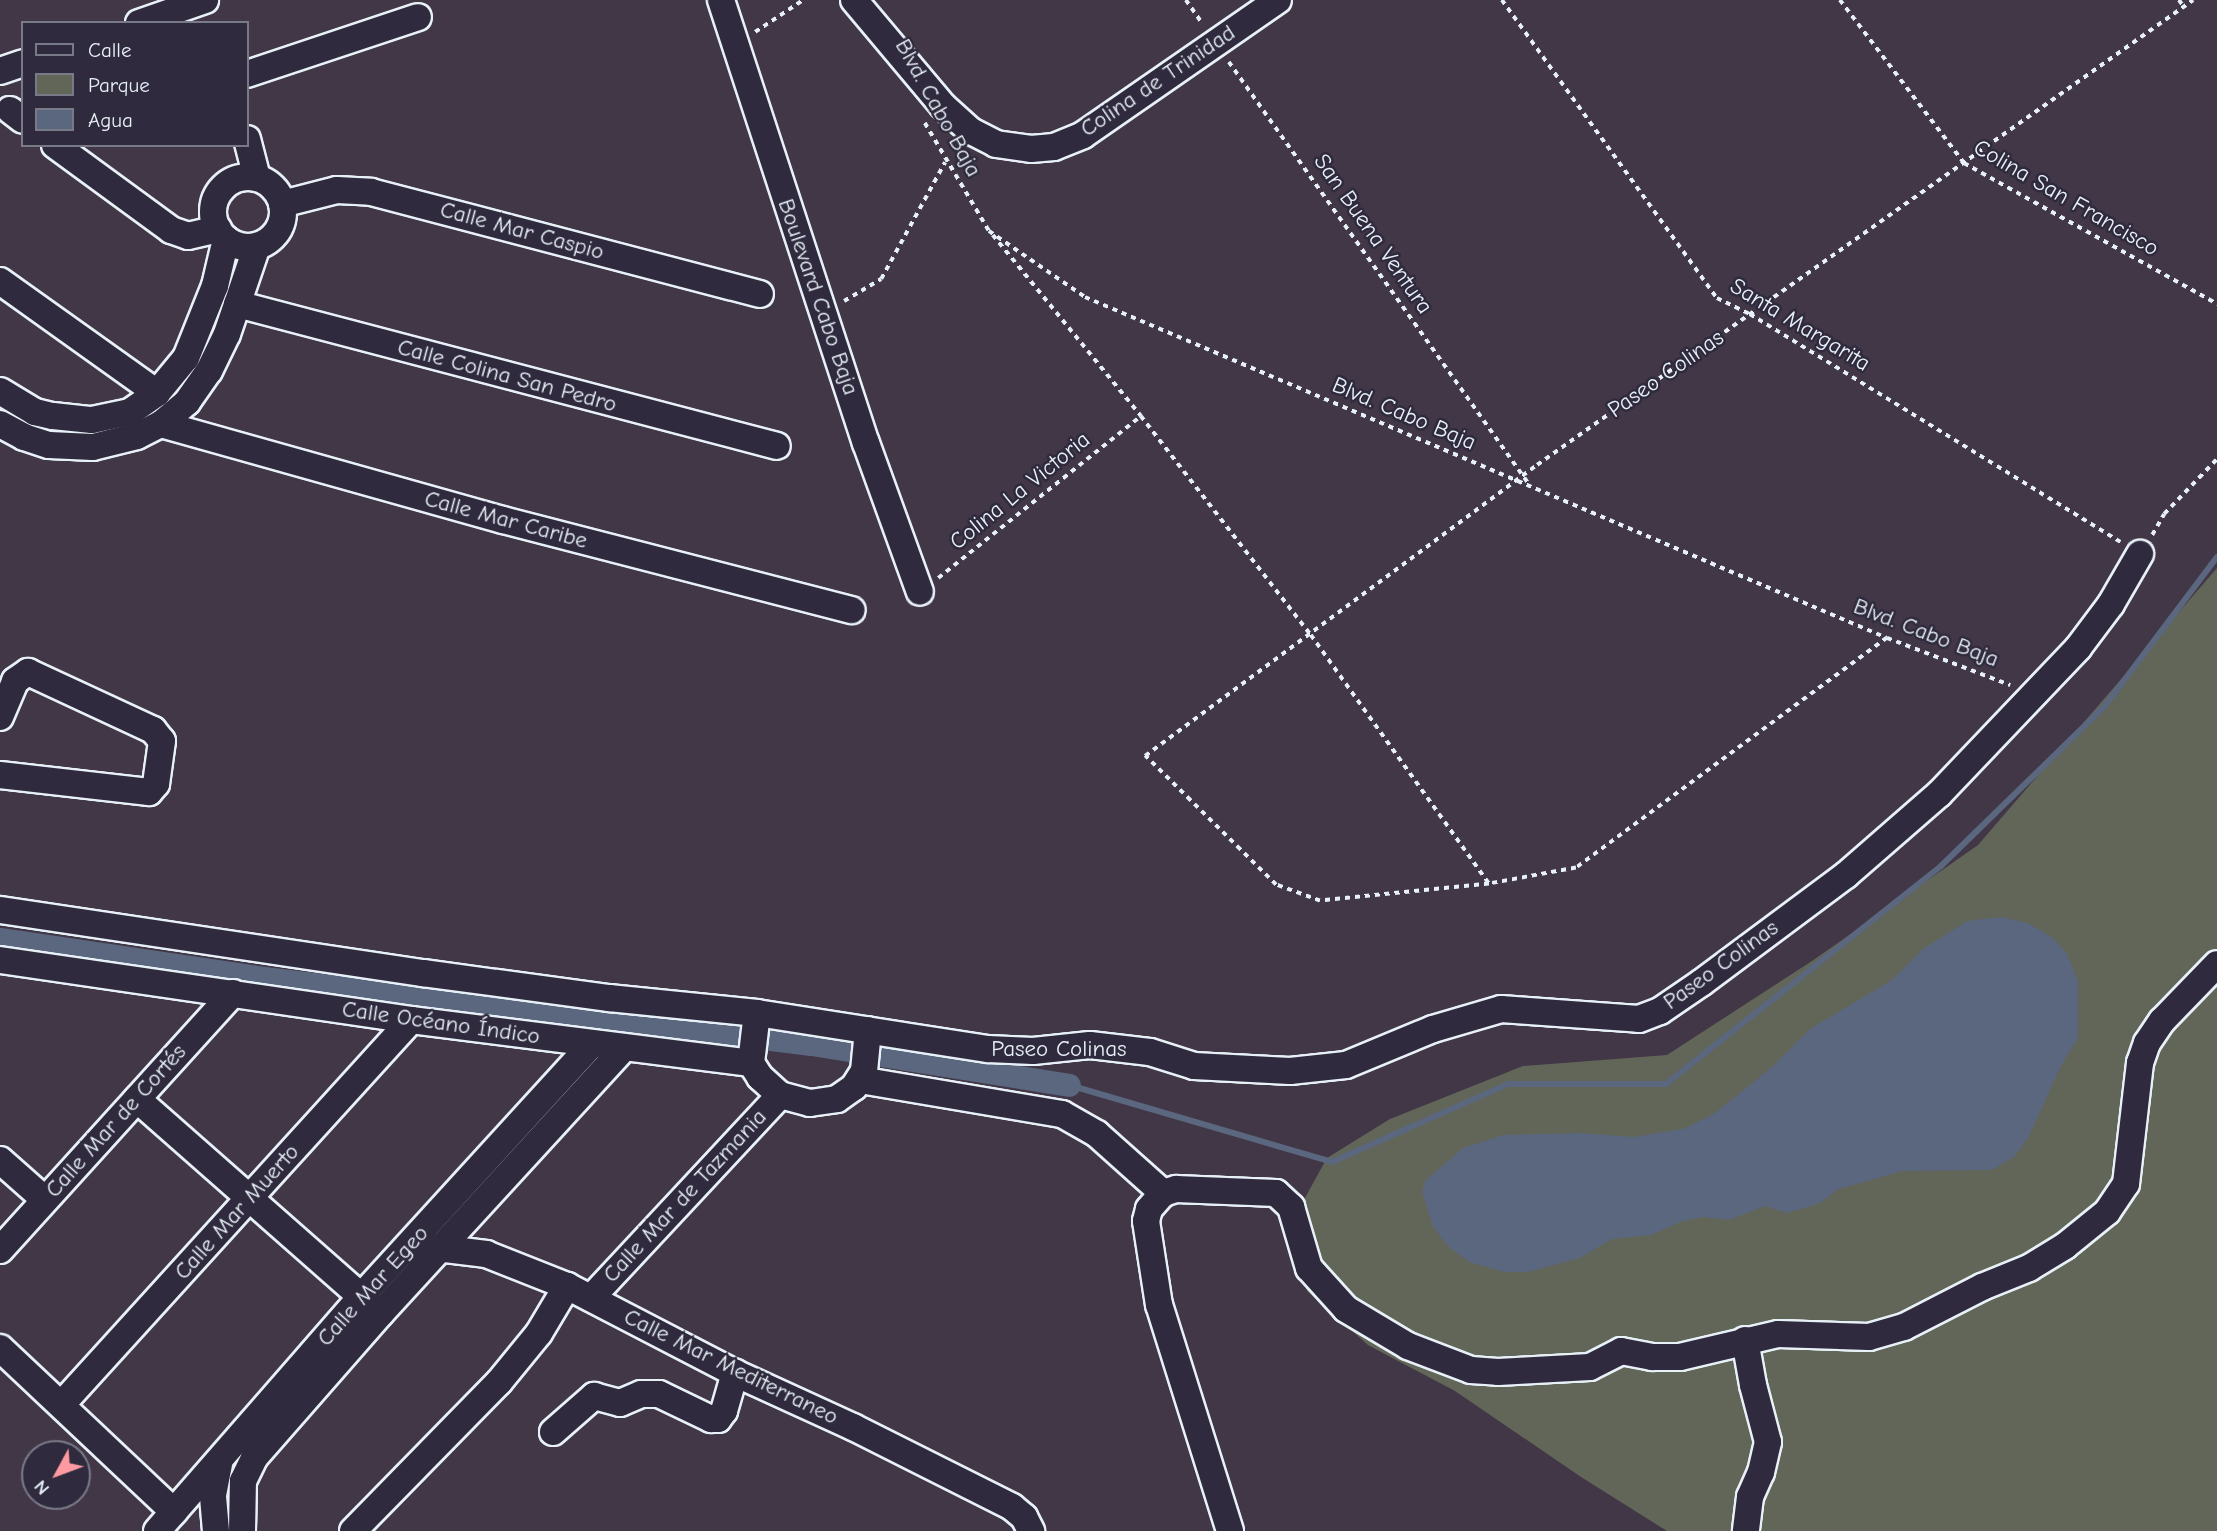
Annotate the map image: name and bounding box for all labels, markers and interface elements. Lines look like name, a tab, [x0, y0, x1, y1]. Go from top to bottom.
street label: Colina de Trinidad	[1075, 19, 1241, 143]
legend	[21, 21, 248, 147]
street label: Blvd. Cabo Baja	[889, 34, 987, 182]
text: Calle	[88, 38, 131, 62]
text: Parque	[88, 73, 150, 97]
text: Agua	[88, 108, 133, 132]
street label: Colina San Francisco	[1968, 134, 2164, 262]
street label: San Buena Ventura	[1308, 149, 1438, 319]
street label: Boulevard Cabo Baja	[771, 195, 865, 399]
street label: Calle Mar Caspio	[437, 196, 607, 266]
street label: Santa Margarita	[1725, 272, 1875, 378]
street label: Paseo Colinas	[1603, 324, 1729, 424]
street label: Calle Colina San Pedro	[394, 333, 620, 419]
street label: Blvd. Cabo Baja	[1328, 371, 1480, 457]
street label: Colina La Victoria	[944, 426, 1096, 556]
street label: Calle Mar Caribe	[422, 485, 590, 555]
street label: Blvd. Cabo Baja	[1849, 593, 2003, 673]
street label: Paseo Colinas	[1658, 914, 1784, 1016]
street label: Calle Océano Índico	[340, 995, 542, 1051]
street label: Paseo Colinas	[991, 1035, 1127, 1063]
street label: Calle Mar de Cortés	[40, 1039, 192, 1203]
street label: Calle Mar de Tazmania	[597, 1104, 773, 1288]
street label: Calle Mar Muerto	[169, 1138, 305, 1286]
street label: Calle Mar Egeo	[312, 1220, 434, 1352]
street label: Calle Mar Mediterraneo	[619, 1303, 843, 1431]
north arrow	[21, 1440, 91, 1510]
text: N	[29, 1476, 54, 1499]

